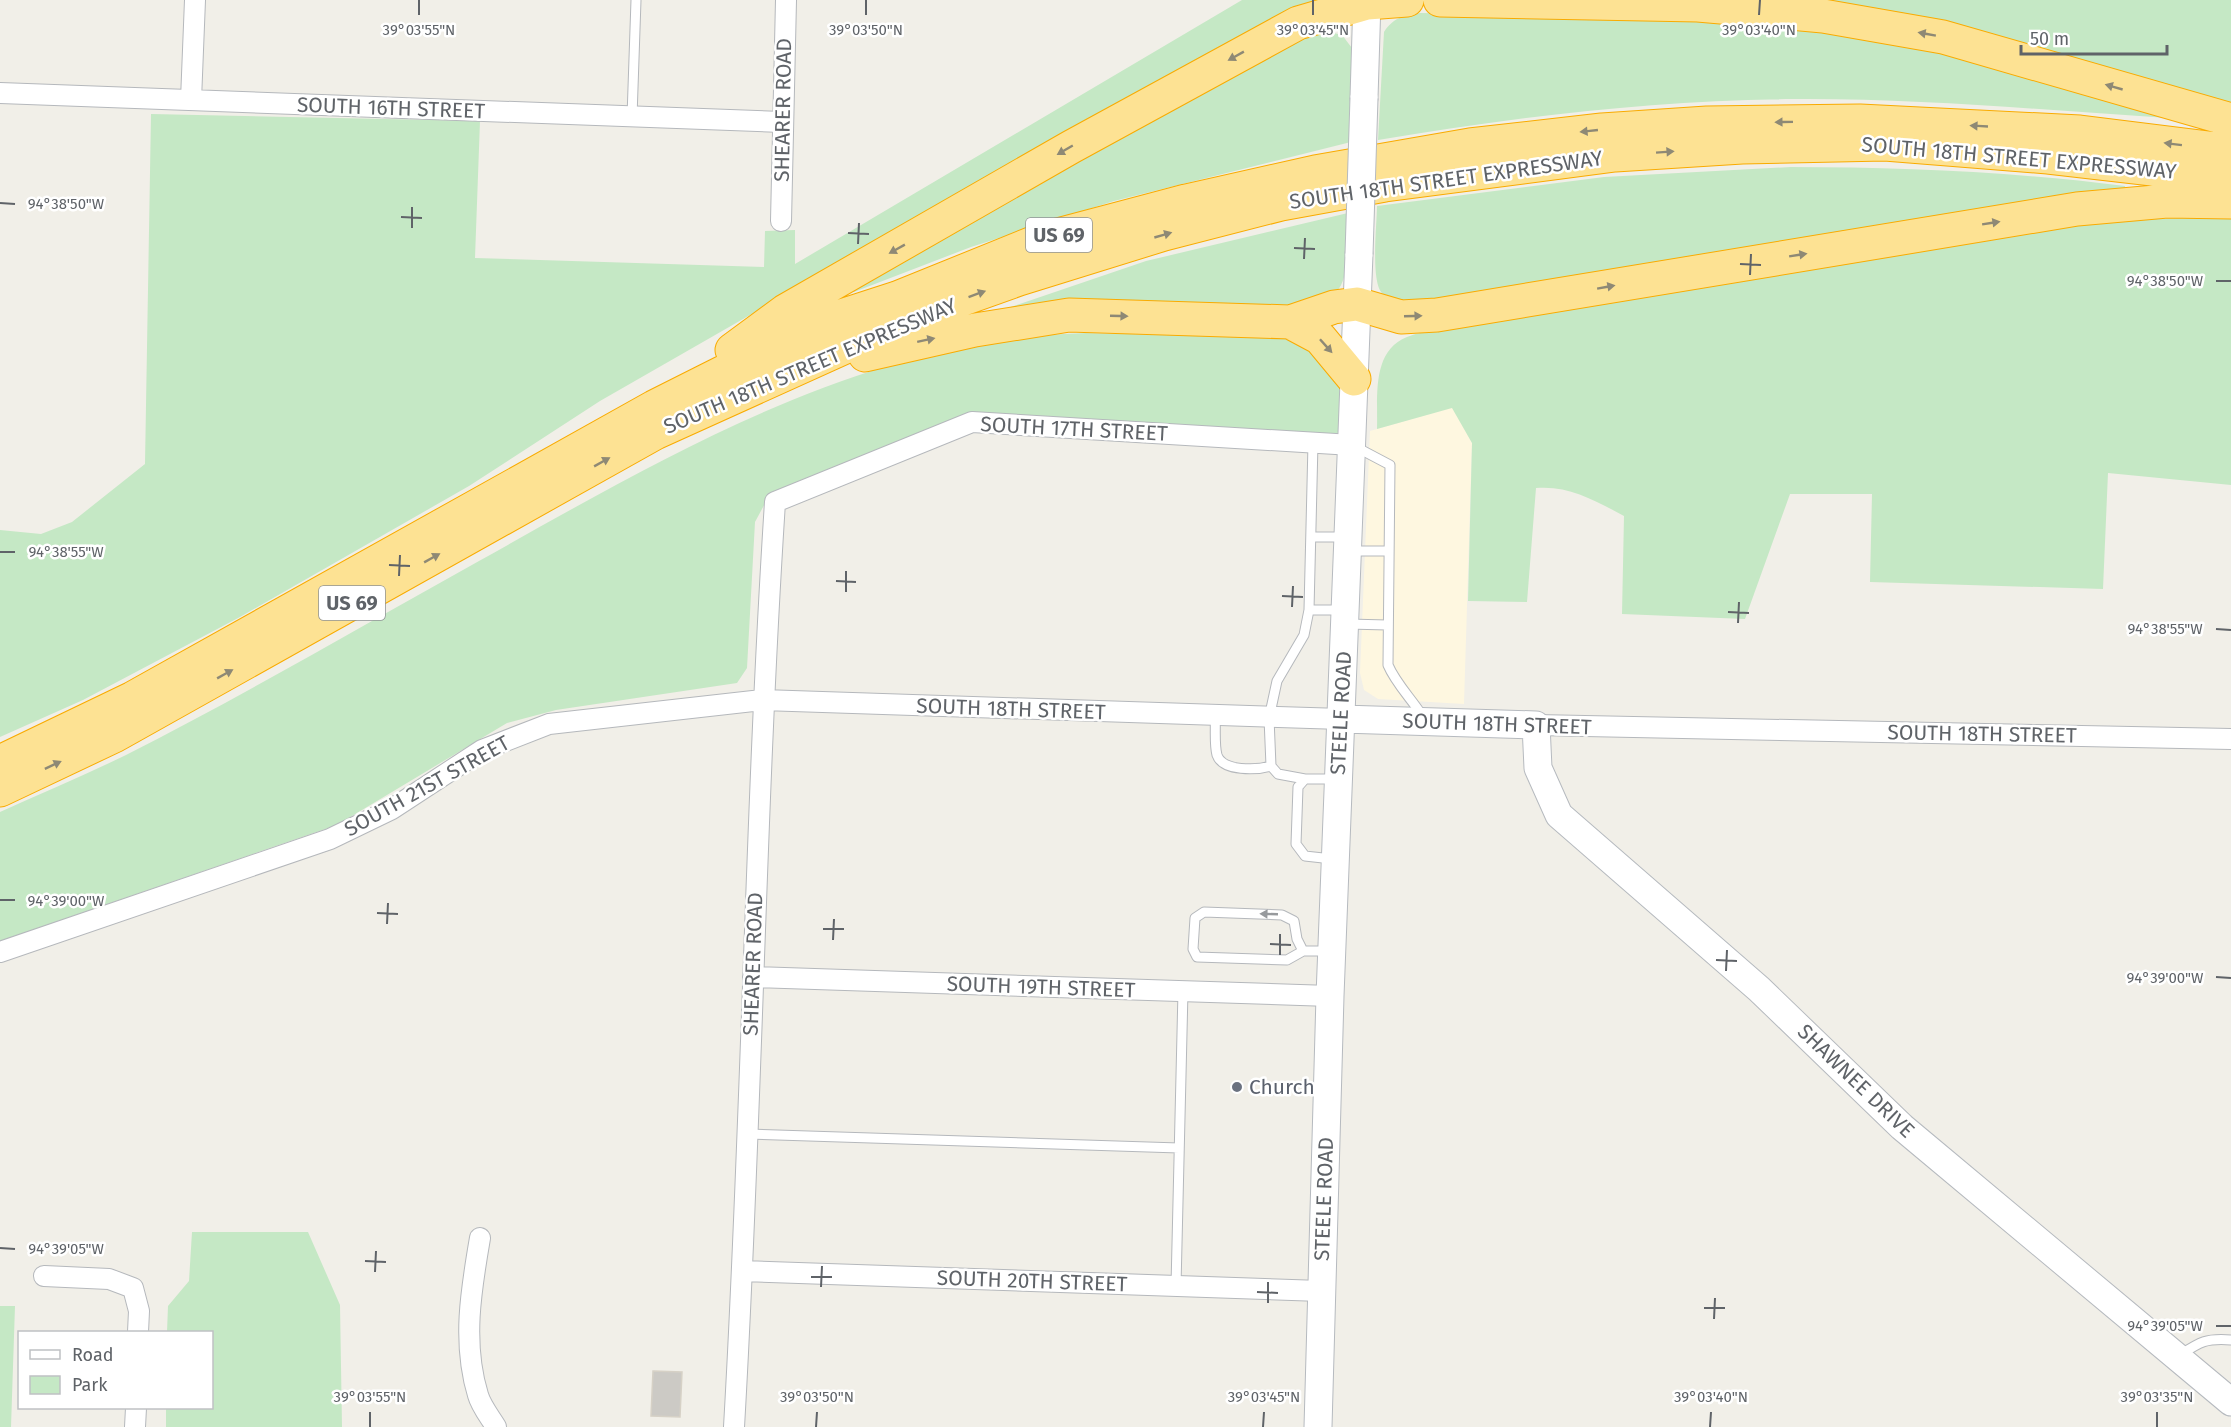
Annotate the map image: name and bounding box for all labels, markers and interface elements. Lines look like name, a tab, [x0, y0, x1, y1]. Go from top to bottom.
scale bar	[2021, 18, 2166, 56]
text: 39°03'55"N	[383, 21, 455, 39]
text: 39°03'50"N	[829, 21, 903, 39]
text: 39°03'45"N	[1277, 21, 1349, 39]
text: 39°03'40"N	[1722, 21, 1796, 39]
text: 50 m	[2030, 28, 2069, 50]
one-way arrow	[1917, 29, 1936, 38]
street label: SHEARER ROAD	[769, 38, 797, 182]
one-way arrow	[1227, 51, 1244, 61]
one-way arrow	[2105, 82, 2123, 91]
street label: SOUTH 16TH STREET	[296, 92, 486, 124]
one-way arrow	[1775, 117, 1794, 127]
one-way arrow	[1969, 121, 1988, 130]
one-way arrow	[1580, 127, 1599, 136]
street label: SOUTH 18TH STREET EXPRESSWAY	[1861, 131, 2178, 185]
one-way arrow	[2163, 139, 2182, 149]
one-way arrow	[1057, 145, 1073, 156]
street label: SOUTH 18TH STREET EXPRESSWAY	[1288, 145, 1605, 215]
one-way arrow	[1656, 147, 1675, 157]
text: 94°38'50"W	[28, 195, 105, 213]
road number: US 69	[1026, 218, 1092, 252]
one-way arrow	[1981, 218, 2000, 227]
one-way arrow	[1154, 230, 1172, 239]
one-way arrow	[888, 244, 905, 254]
one-way arrow	[1789, 250, 1808, 259]
text: 94°38'50"W	[2127, 272, 2204, 290]
one-way arrow	[1596, 282, 1615, 291]
one-way arrow	[968, 289, 986, 298]
street label: SOUTH 18TH STREET EXPRESSWAY	[660, 292, 961, 440]
one-way arrow	[1109, 312, 1128, 321]
one-way arrow	[1404, 312, 1423, 321]
one-way arrow	[917, 335, 936, 344]
one-way arrow	[1319, 338, 1333, 353]
street label: SOUTH 17TH STREET	[980, 411, 1168, 447]
one-way arrow	[594, 457, 611, 467]
text: 94°38'55"W	[28, 543, 104, 561]
one-way arrow	[424, 553, 441, 563]
road number: US 69	[319, 586, 385, 620]
text: 94°38'55"W	[2127, 620, 2203, 638]
street label: STEELE ROAD	[1325, 650, 1357, 776]
one-way arrow	[217, 669, 234, 679]
street label: SOUTH 18TH STREET	[916, 693, 1106, 725]
street label: SOUTH 18TH STREET	[1402, 708, 1592, 740]
street label: SOUTH 18TH STREET	[1887, 719, 2077, 749]
street label: SOUTH 21ST STREET	[340, 730, 514, 842]
one-way arrow	[44, 760, 61, 769]
text: 94°39'00"W	[28, 892, 105, 910]
street label: SHEARER ROAD	[738, 892, 768, 1036]
one-way arrow	[1260, 910, 1279, 919]
text: 94°39'00"W	[2127, 969, 2204, 987]
street label: SOUTH 19TH STREET	[946, 971, 1136, 1003]
street label: SHAWNEE DRIVE	[1792, 1019, 1920, 1143]
place label: Church	[1249, 1074, 1315, 1100]
marker: Church	[1230, 1080, 1244, 1094]
street label: STEELE ROAD	[1309, 1137, 1339, 1261]
text: 94°39'05"W	[28, 1240, 104, 1258]
street label: SOUTH 20TH STREET	[936, 1265, 1128, 1297]
text: 94°39'05"W	[2127, 1317, 2203, 1335]
legend	[18, 1331, 213, 1409]
text: Road	[72, 1344, 114, 1366]
text: Park	[72, 1374, 108, 1396]
text: 39°03'55"N	[334, 1388, 406, 1406]
text: 39°03'50"N	[780, 1388, 854, 1406]
text: 39°03'45"N	[1228, 1388, 1300, 1406]
text: 39°03'40"N	[1674, 1388, 1748, 1406]
text: 39°03'35"N	[2121, 1388, 2193, 1406]

